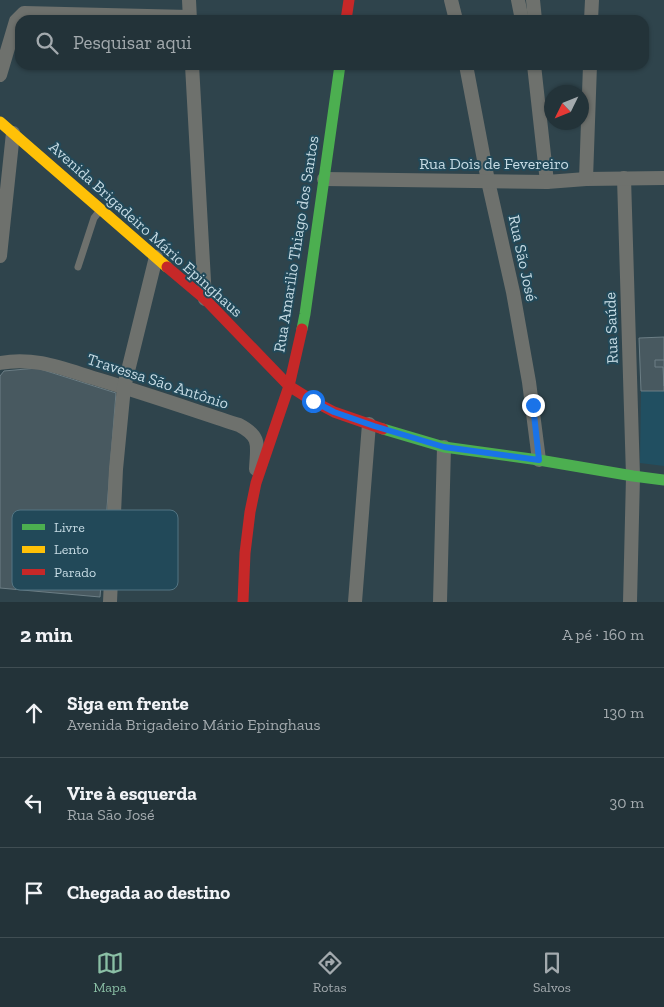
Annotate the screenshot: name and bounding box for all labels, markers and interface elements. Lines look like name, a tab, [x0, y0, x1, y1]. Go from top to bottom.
search box	[15, 15, 649, 70]
icon: search	[33, 29, 61, 57]
text: Pesquisar aqui	[73, 31, 192, 54]
north arrow	[544, 85, 589, 130]
street label: Rua Amarilio Thiago dos Santos	[269, 134, 323, 354]
street label: Avenida Brigadeiro Mário Epinghaus	[45, 137, 247, 321]
street label: Rua Dois de Fevereiro	[419, 154, 569, 173]
street label: Rua São José	[505, 213, 541, 303]
street label: Rua Saúde	[600, 292, 622, 364]
street label: Travessa São Antônio	[85, 349, 231, 413]
route start	[302, 390, 325, 413]
route end	[522, 394, 545, 417]
legend	[12, 510, 178, 590]
text: Livre	[54, 519, 85, 536]
text: Lento	[54, 541, 89, 558]
text: Parado	[54, 564, 96, 581]
text: 2 min	[20, 622, 72, 647]
text: A pé · 160 m	[562, 625, 644, 644]
text: Siga em frente	[67, 692, 189, 715]
icon: ahead	[20, 699, 48, 727]
text: 130 m	[603, 703, 644, 722]
text: Avenida Brigadeiro Mário Epinghaus	[67, 715, 321, 734]
text: Vire à esquerda	[67, 782, 197, 805]
icon: left	[20, 789, 48, 817]
text: 30 m	[610, 793, 644, 812]
text: Rua São José	[67, 805, 155, 824]
icon: arrive	[20, 879, 48, 907]
text: Chegada ao destino	[67, 881, 230, 904]
tab: Mapa	[93, 949, 127, 996]
tab: Rotas	[313, 949, 347, 996]
tab: Salvos	[533, 949, 571, 996]

